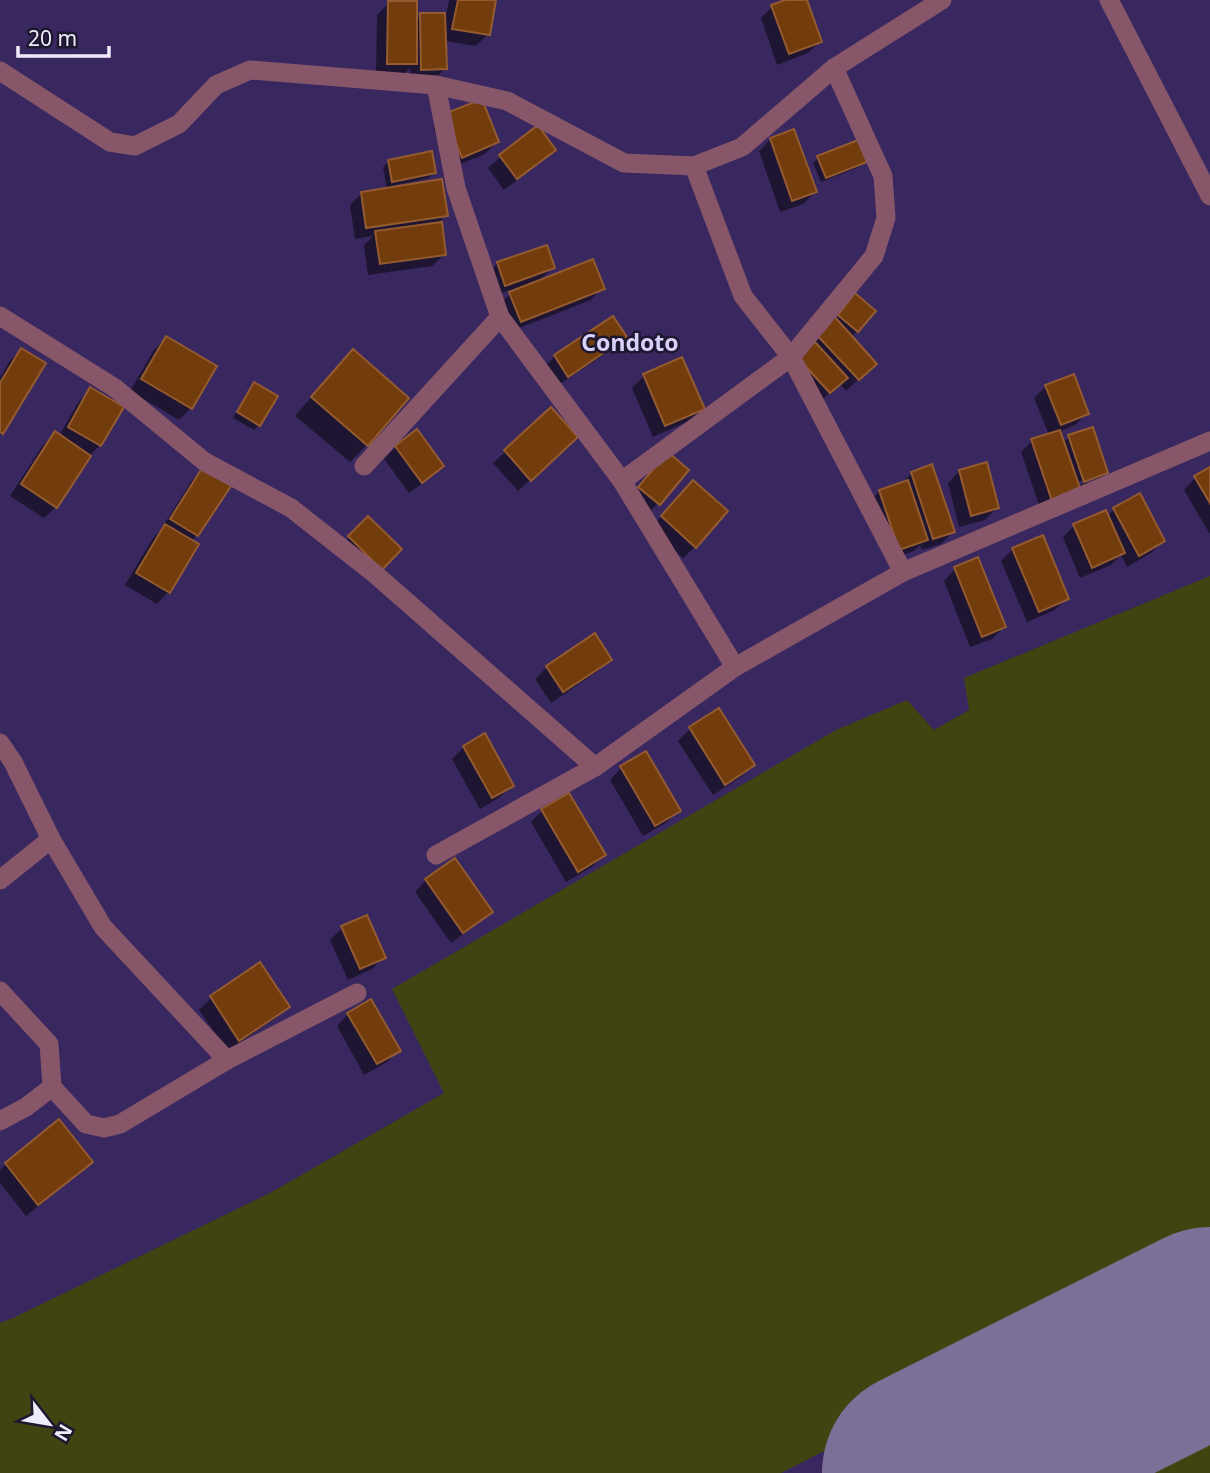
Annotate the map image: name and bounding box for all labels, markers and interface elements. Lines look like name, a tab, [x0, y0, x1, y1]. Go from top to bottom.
scale bar	[18, 14, 108, 58]
text: 20 m	[28, 24, 77, 52]
district label: Condoto	[581, 326, 679, 358]
north arrow	[14, 1389, 84, 1459]
text: N	[48, 1419, 79, 1446]

